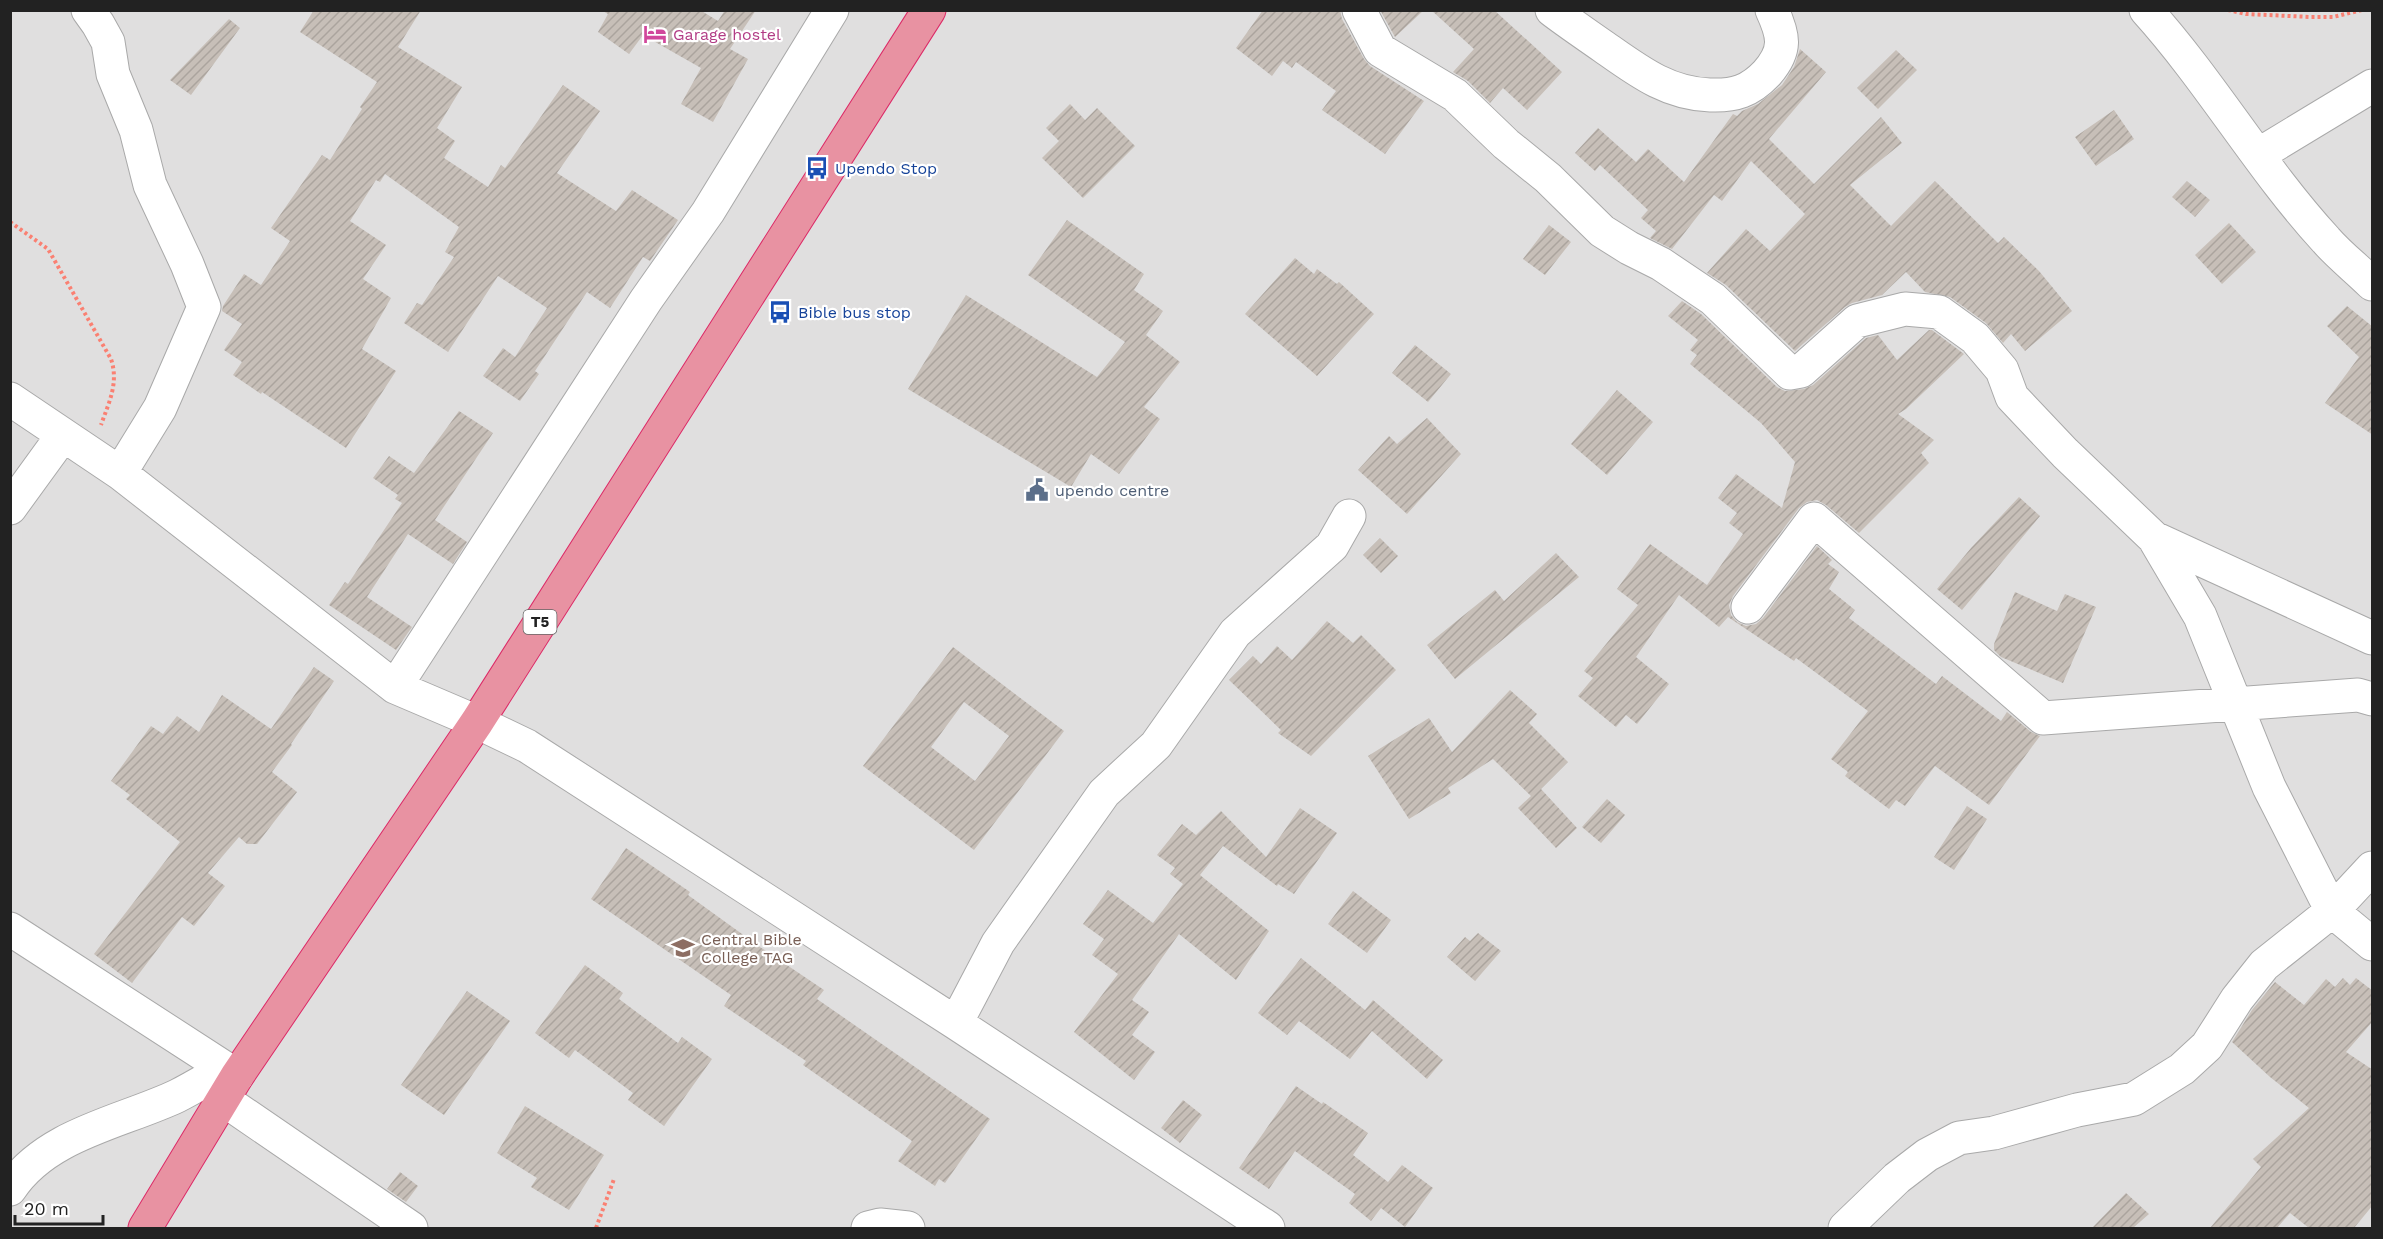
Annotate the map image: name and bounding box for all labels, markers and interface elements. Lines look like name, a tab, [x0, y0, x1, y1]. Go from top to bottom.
hotel icon: Garage hostel	[642, 21, 668, 47]
place label: Garage hostel	[673, 25, 781, 44]
bus stop icon: Upendo Stop	[804, 155, 830, 181]
place label: Upendo Stop	[835, 159, 937, 178]
bus stop icon: Bible bus stop	[767, 299, 793, 325]
place label: Bible bus stop	[798, 303, 911, 322]
public building icon: upendo centre	[1024, 477, 1050, 503]
place label: upendo centre	[1055, 481, 1169, 500]
road number: T5	[524, 610, 556, 634]
place label: Central Bible College TAG	[701, 930, 802, 967]
school or university icon: Central Bible College TAG	[670, 935, 696, 961]
scale bar	[15, 1188, 104, 1226]
text: 20 m	[24, 1198, 69, 1219]

